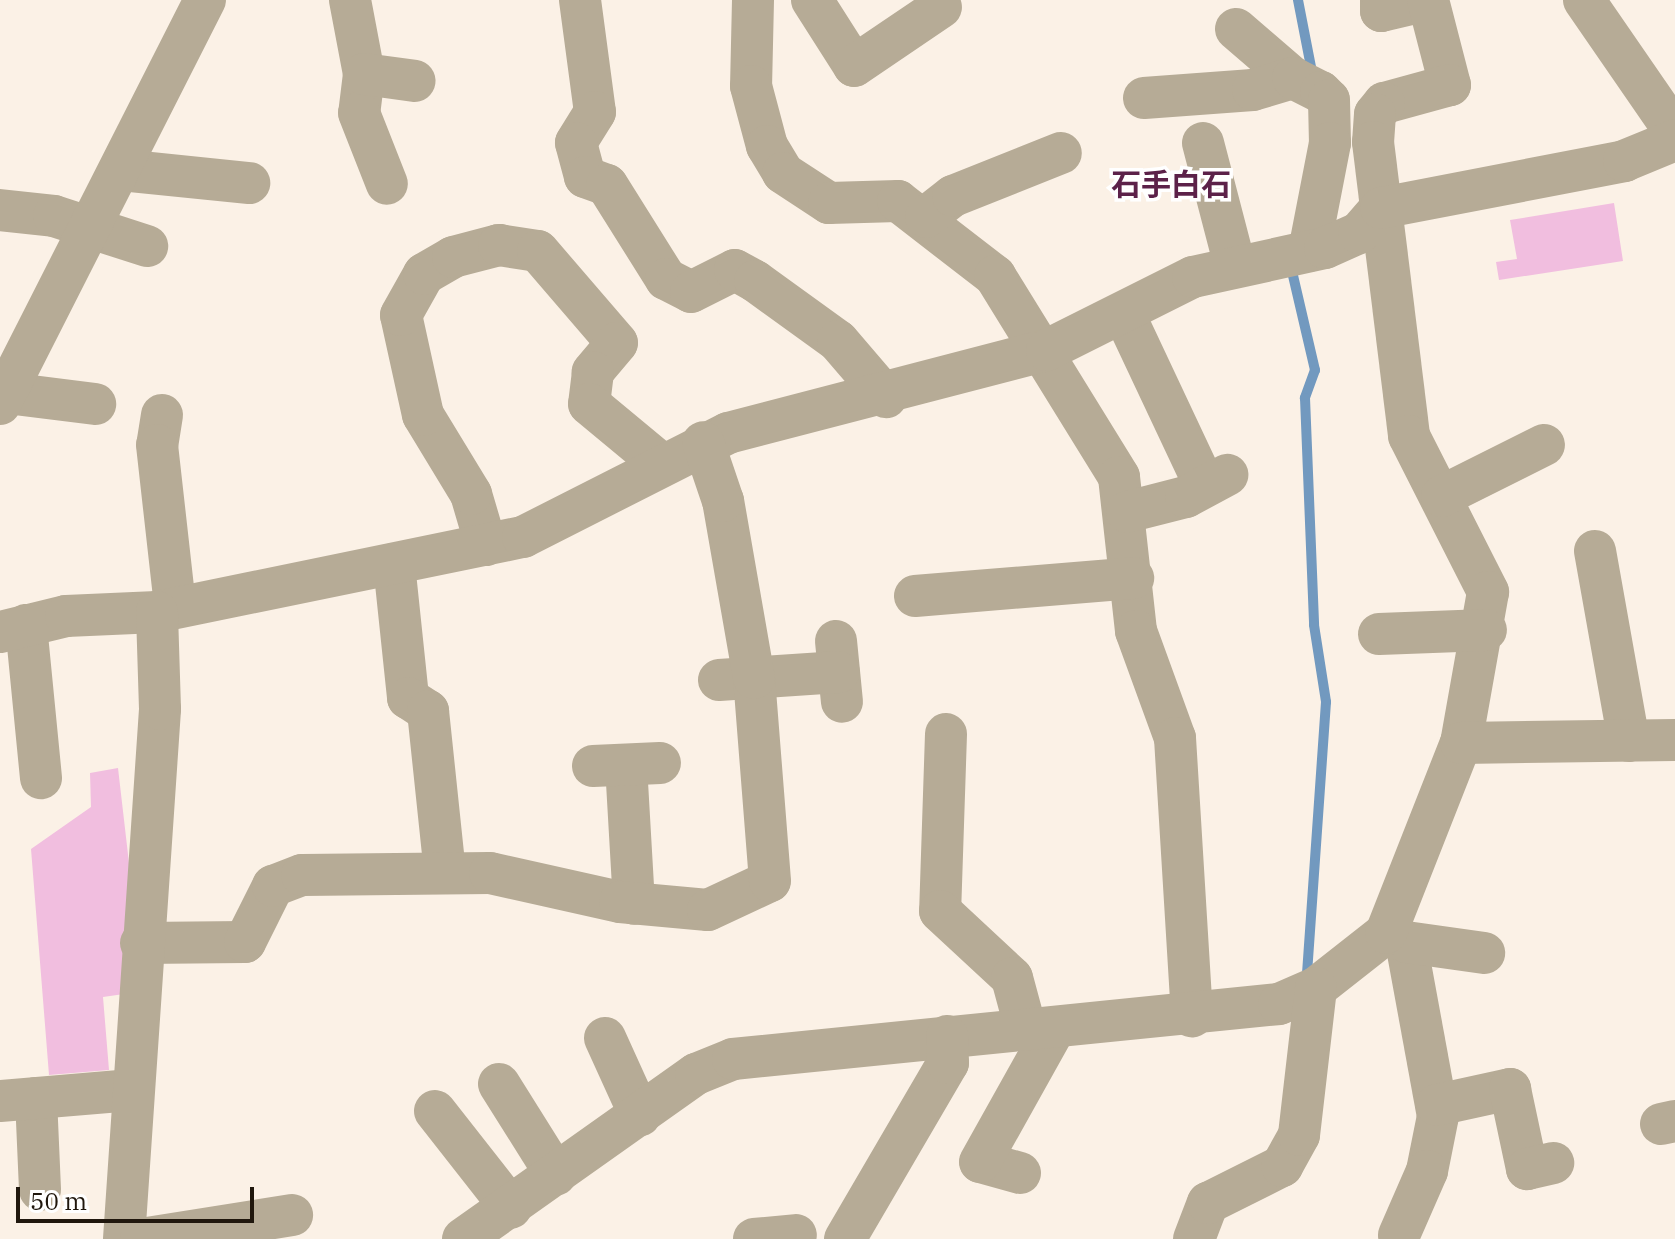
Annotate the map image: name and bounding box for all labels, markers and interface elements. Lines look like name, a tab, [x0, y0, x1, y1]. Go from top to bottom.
district label: 石手白石	[1111, 166, 1231, 202]
scale bar	[20, 1171, 258, 1221]
text: 50 m	[30, 1185, 87, 1217]

